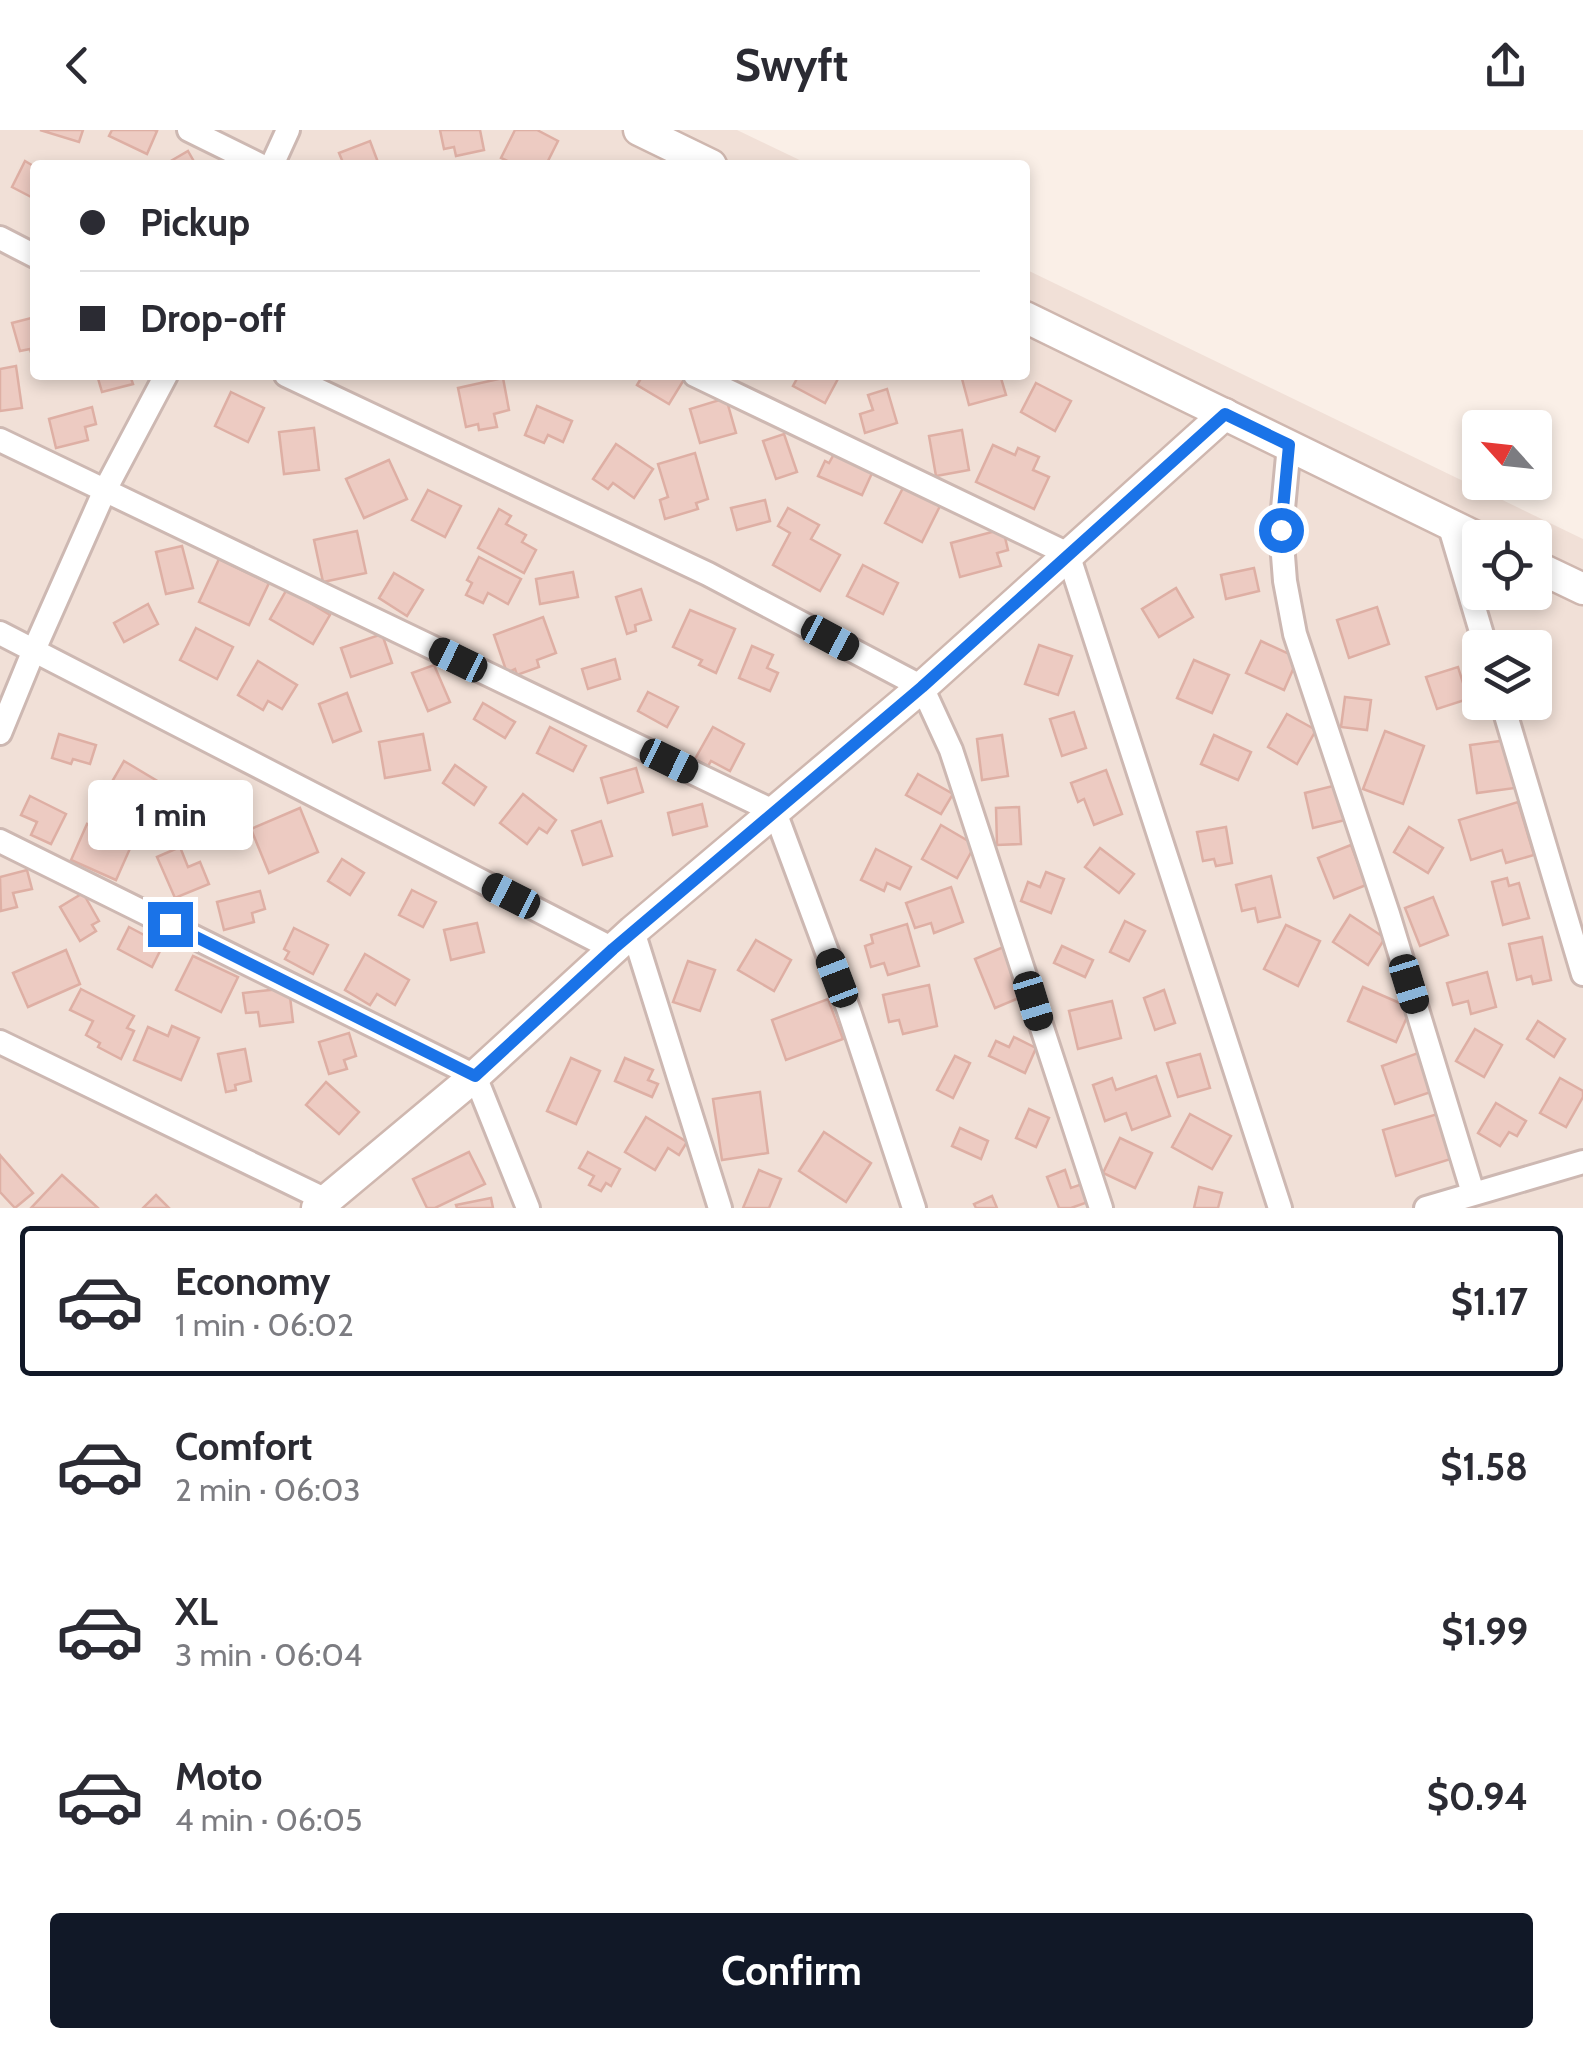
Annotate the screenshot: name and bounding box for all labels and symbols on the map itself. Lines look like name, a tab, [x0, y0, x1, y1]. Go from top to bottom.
north arrow	[1462, 410, 1552, 500]
route start	[1259, 508, 1304, 553]
car	[796, 611, 864, 665]
car	[424, 633, 492, 687]
car	[635, 734, 703, 788]
callout: 1 min	[88, 779, 252, 849]
car	[477, 869, 545, 923]
route end	[148, 902, 193, 947]
car	[812, 945, 862, 1011]
car	[1386, 951, 1432, 1017]
car	[1010, 968, 1056, 1034]

